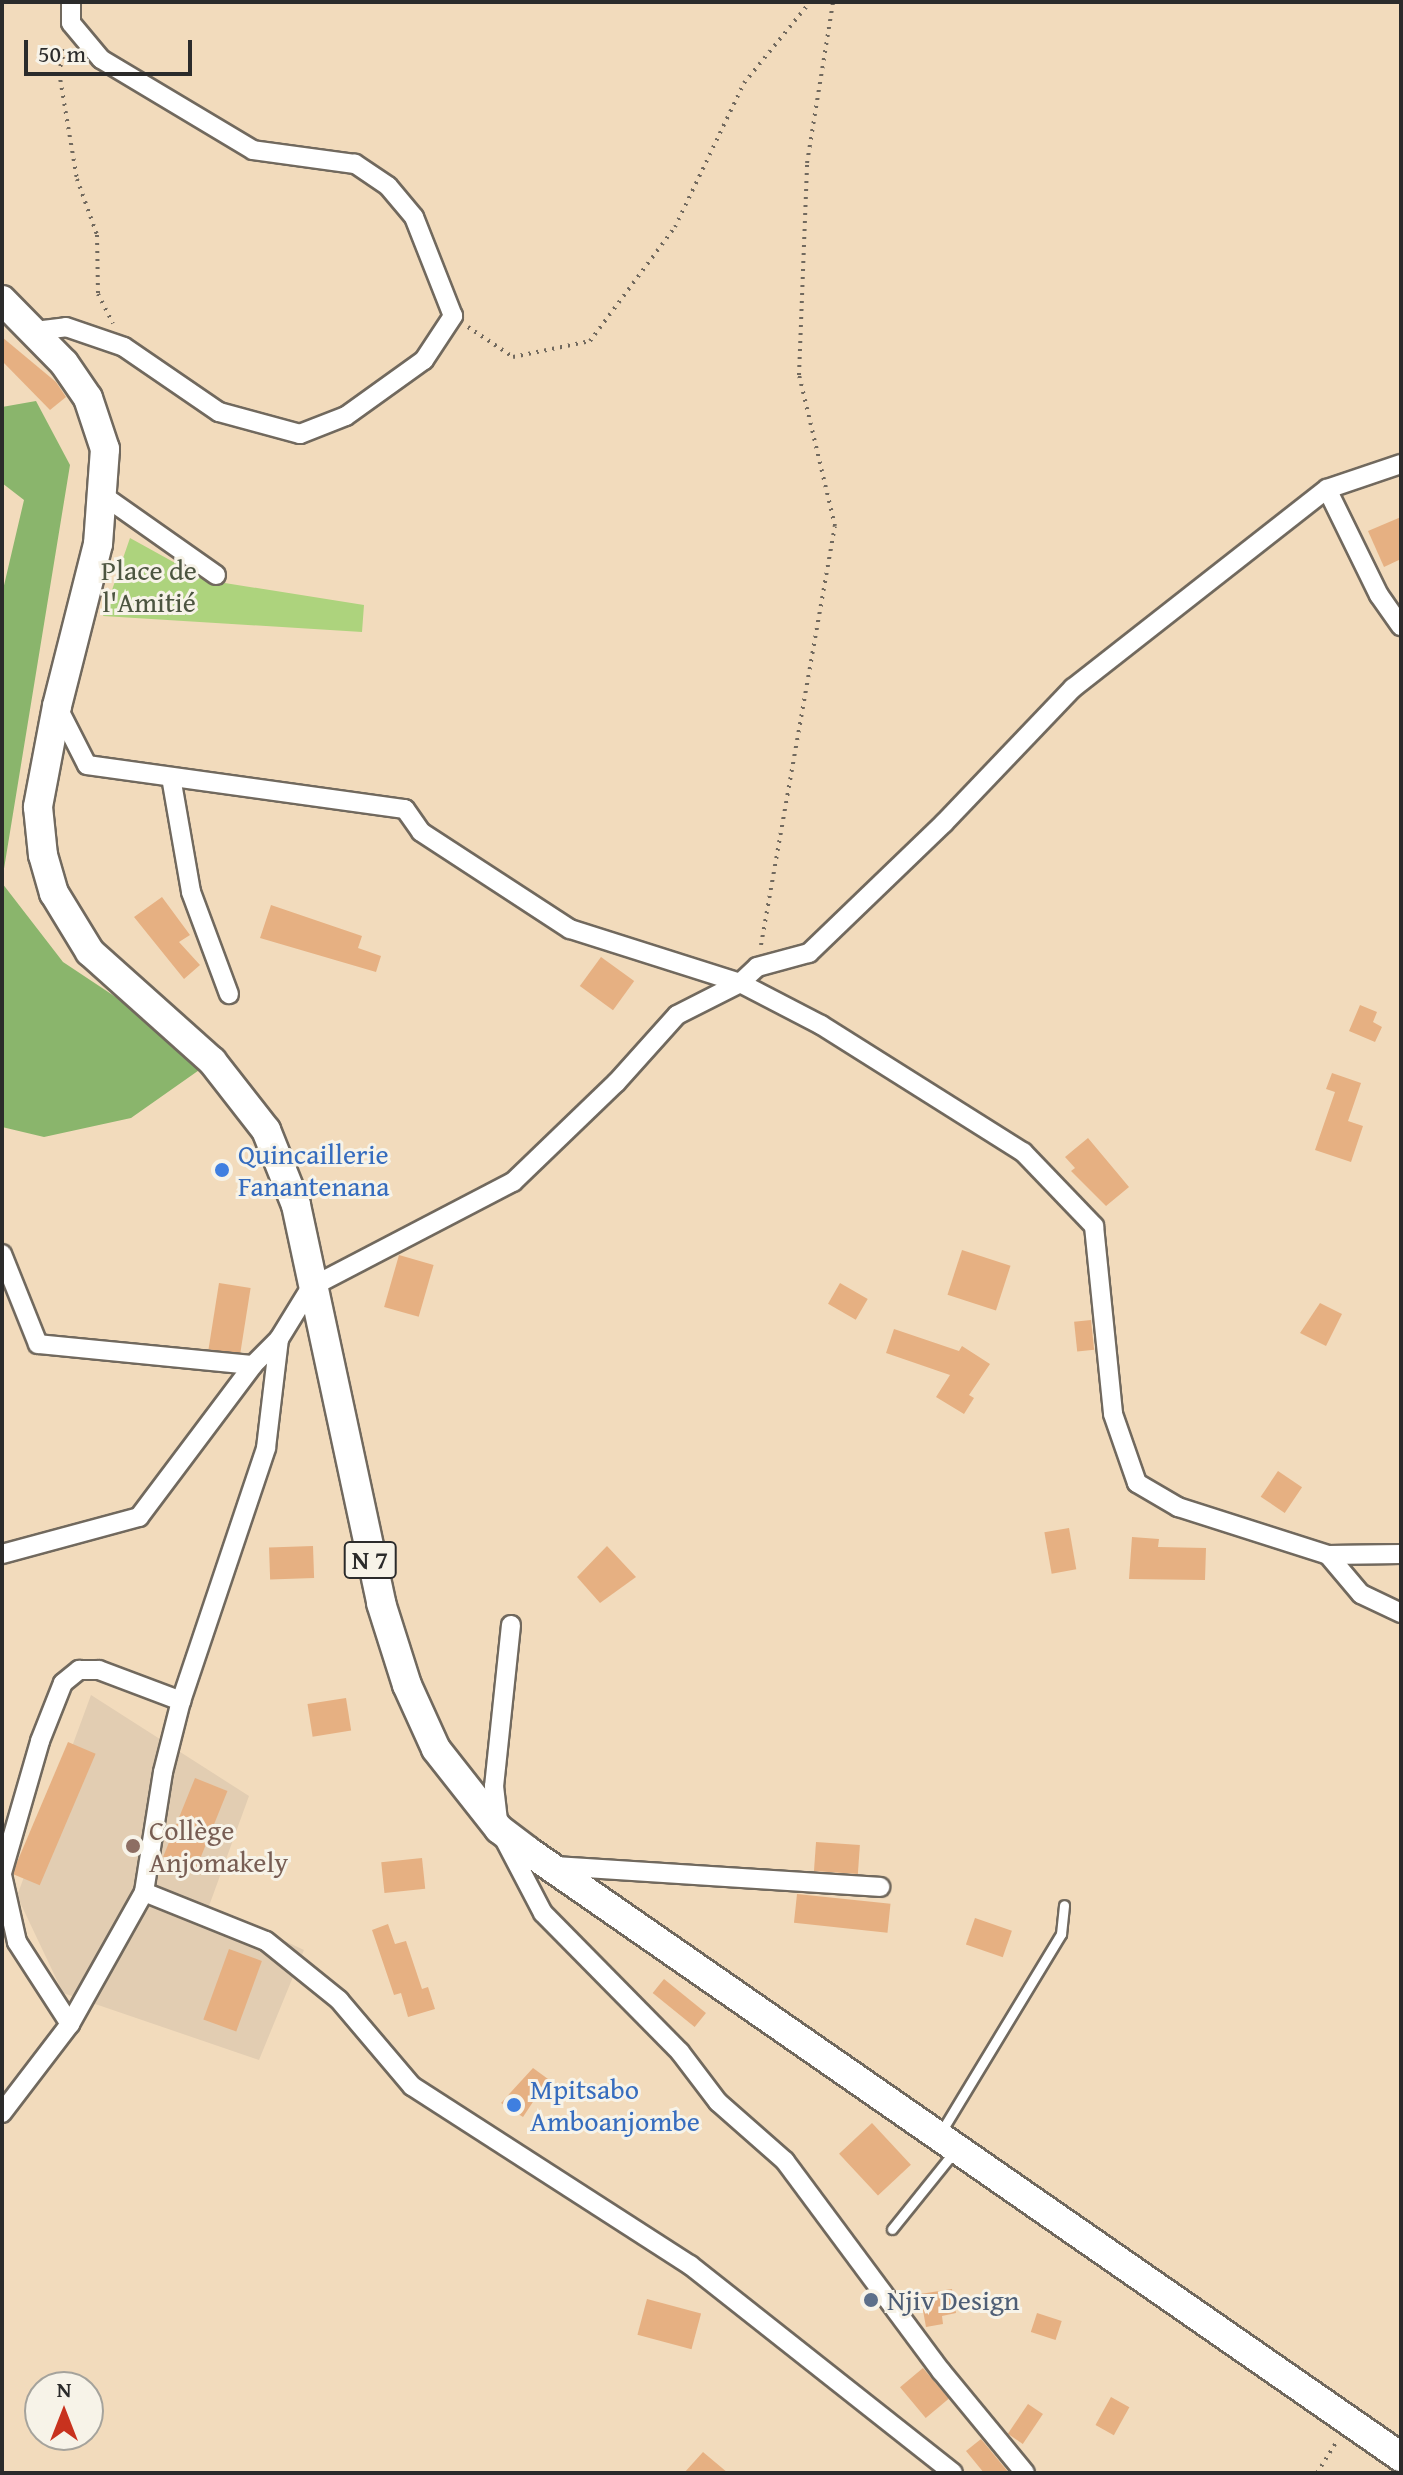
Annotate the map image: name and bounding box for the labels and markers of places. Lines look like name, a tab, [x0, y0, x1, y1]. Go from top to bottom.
place label: Quincaillerie Fanantenana	[238, 1137, 389, 1203]
marker: Quincaillerie Fanantenana	[213, 1161, 231, 1179]
place label: Collège Anjomakely	[149, 1813, 288, 1879]
marker: Collège Anjomakely	[124, 1837, 142, 1855]
place label: Mpitsabo Amboanjombe	[530, 2072, 700, 2138]
marker: Mpitsabo Amboanjombe	[505, 2096, 523, 2114]
place label: Njiv Design	[887, 2283, 1020, 2317]
marker: Njiv Design	[862, 2291, 880, 2309]

